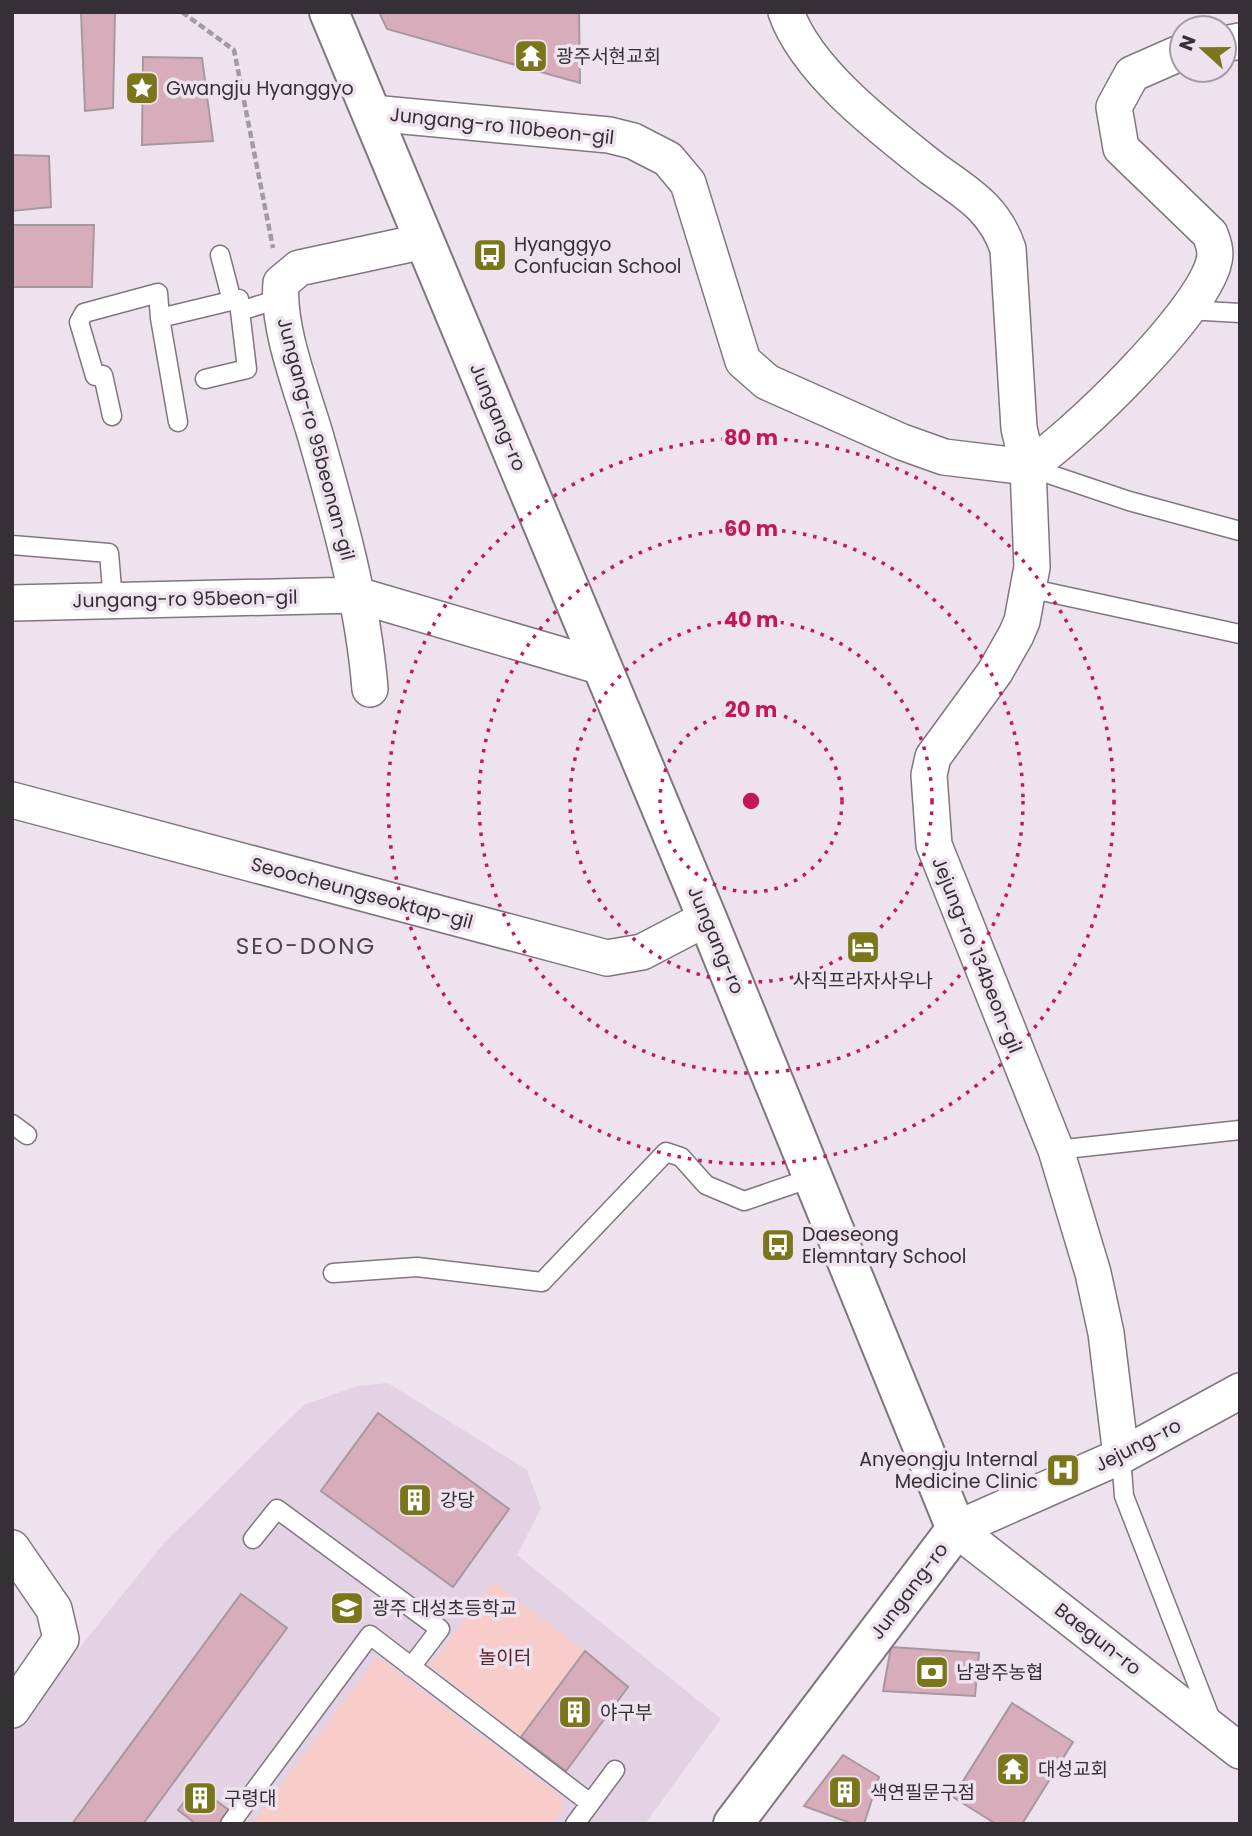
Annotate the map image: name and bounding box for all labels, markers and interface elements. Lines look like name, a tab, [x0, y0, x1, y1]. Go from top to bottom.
north arrow	[1168, 14, 1238, 84]
text: N	[1172, 32, 1203, 55]
temple icon: 광주서현교회	[512, 37, 550, 75]
place label: 광주서현교회	[556, 43, 661, 70]
place icon: Gwangju Hyanggyo	[123, 69, 161, 107]
place label: Gwangju Hyanggyo	[166, 75, 354, 102]
street label: Jungang-ro 110beon-gil	[388, 101, 616, 151]
place label: Hyanggyo Confucian School	[514, 231, 682, 280]
bus stop icon: Hyanggyo Confucian School	[471, 236, 509, 274]
street label: Jungang-ro 95beonan-gil	[271, 315, 361, 563]
street label: Jungang-ro	[463, 359, 533, 475]
text: 80 m	[724, 423, 778, 452]
text: 60 m	[724, 514, 778, 543]
street label: Jungang-ro 95beon-gil	[72, 584, 298, 614]
text: 40 m	[724, 605, 778, 634]
text: 20 m	[725, 695, 777, 724]
centre of rings	[739, 789, 763, 813]
street label: Seoocheungseoktap-gil	[248, 850, 476, 936]
street label: Jejung-ro 134beon-gil	[925, 853, 1029, 1057]
street label: Jungang-ro	[681, 882, 751, 998]
hotel icon: 사직프라자사우나	[844, 928, 882, 966]
district label: SEO-DONG	[236, 930, 376, 962]
place label: 사직프라자사우나	[793, 967, 933, 994]
place label: Daeseong Elemntary School	[802, 1221, 966, 1270]
bus stop icon: Daeseong Elemntary School	[759, 1226, 797, 1264]
street label: Jejung-ro	[1090, 1412, 1186, 1478]
place label: Anyeongju Internal Medicine Clinic	[859, 1446, 1038, 1495]
hospital icon: Anyeongju Internal Medicine Clinic	[1044, 1451, 1082, 1489]
building icon: 강당	[396, 1481, 434, 1519]
place label: 강당	[440, 1487, 475, 1514]
street label: Jungang-ro	[864, 1537, 954, 1645]
school or university icon: 광주 대성초등학교	[328, 1589, 366, 1627]
place label: 광주 대성초등학교	[372, 1595, 517, 1622]
street label: Baegun-ro	[1049, 1597, 1147, 1681]
park label: 놀이터	[479, 1644, 531, 1671]
bank icon: 남광주농협	[913, 1653, 951, 1691]
place label: 남광주농협	[956, 1659, 1043, 1686]
building icon: 야구부	[556, 1693, 594, 1731]
place label: 야구부	[600, 1699, 652, 1726]
temple icon: 대성교회	[994, 1750, 1032, 1788]
place label: 대성교회	[1038, 1756, 1108, 1783]
building icon: 색연필문구점	[826, 1773, 864, 1811]
building icon: 구령대	[181, 1779, 219, 1817]
place label: 색연필문구점	[870, 1779, 975, 1806]
place label: 구령대	[224, 1785, 276, 1812]

